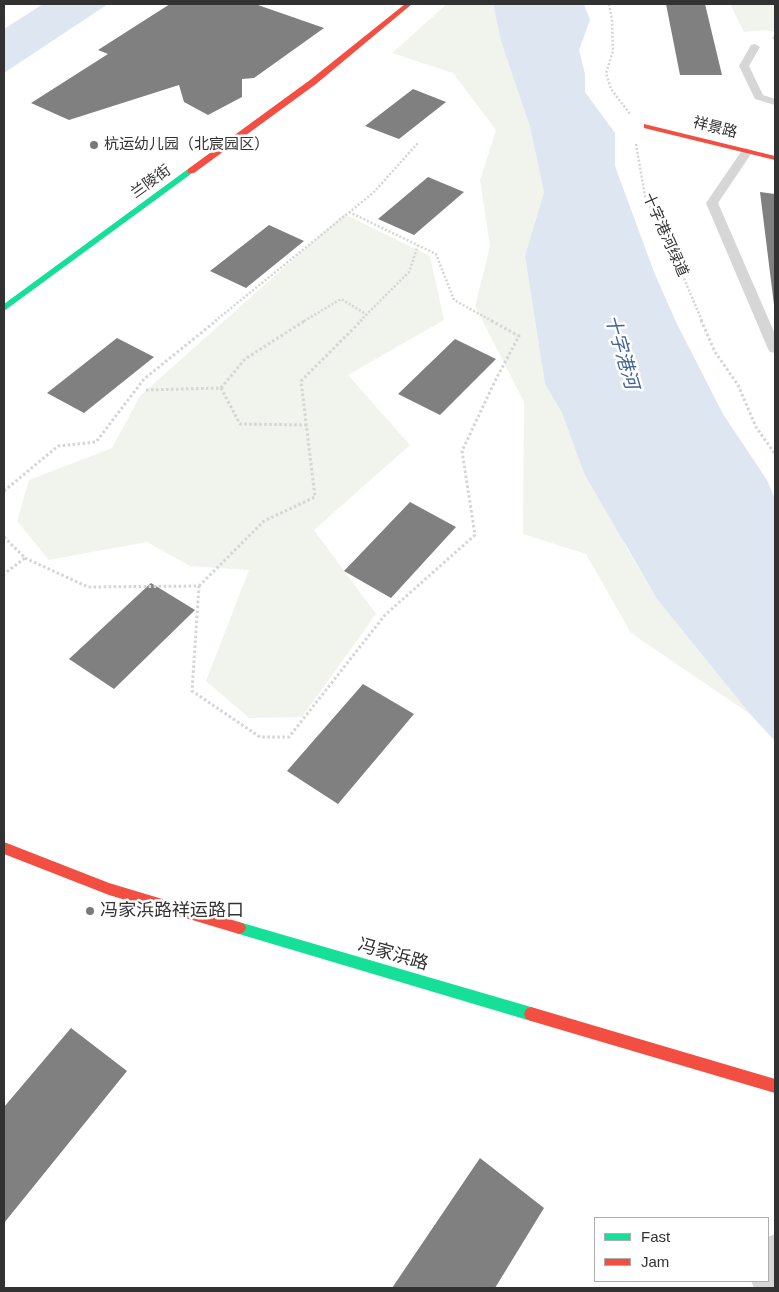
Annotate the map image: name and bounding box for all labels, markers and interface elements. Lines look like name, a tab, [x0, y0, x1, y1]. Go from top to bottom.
street label: 祥景路	[691, 114, 739, 142]
place label: 杭运幼儿园（北宸园区）	[104, 136, 269, 154]
marker: 杭运幼儿园（北宸园区）	[88, 139, 100, 151]
street label: 兰陵街	[128, 161, 174, 203]
street label: 十字港河绿道	[638, 190, 692, 280]
water label: 十字港河	[600, 312, 642, 392]
place label: 冯家浜路祥运路口	[100, 900, 244, 922]
marker: 冯家浜路祥运路口	[84, 905, 96, 917]
street label: 冯家浜路	[355, 935, 431, 975]
legend	[594, 1217, 769, 1282]
text: Fast	[641, 1228, 670, 1245]
text: Jam	[641, 1253, 669, 1270]

